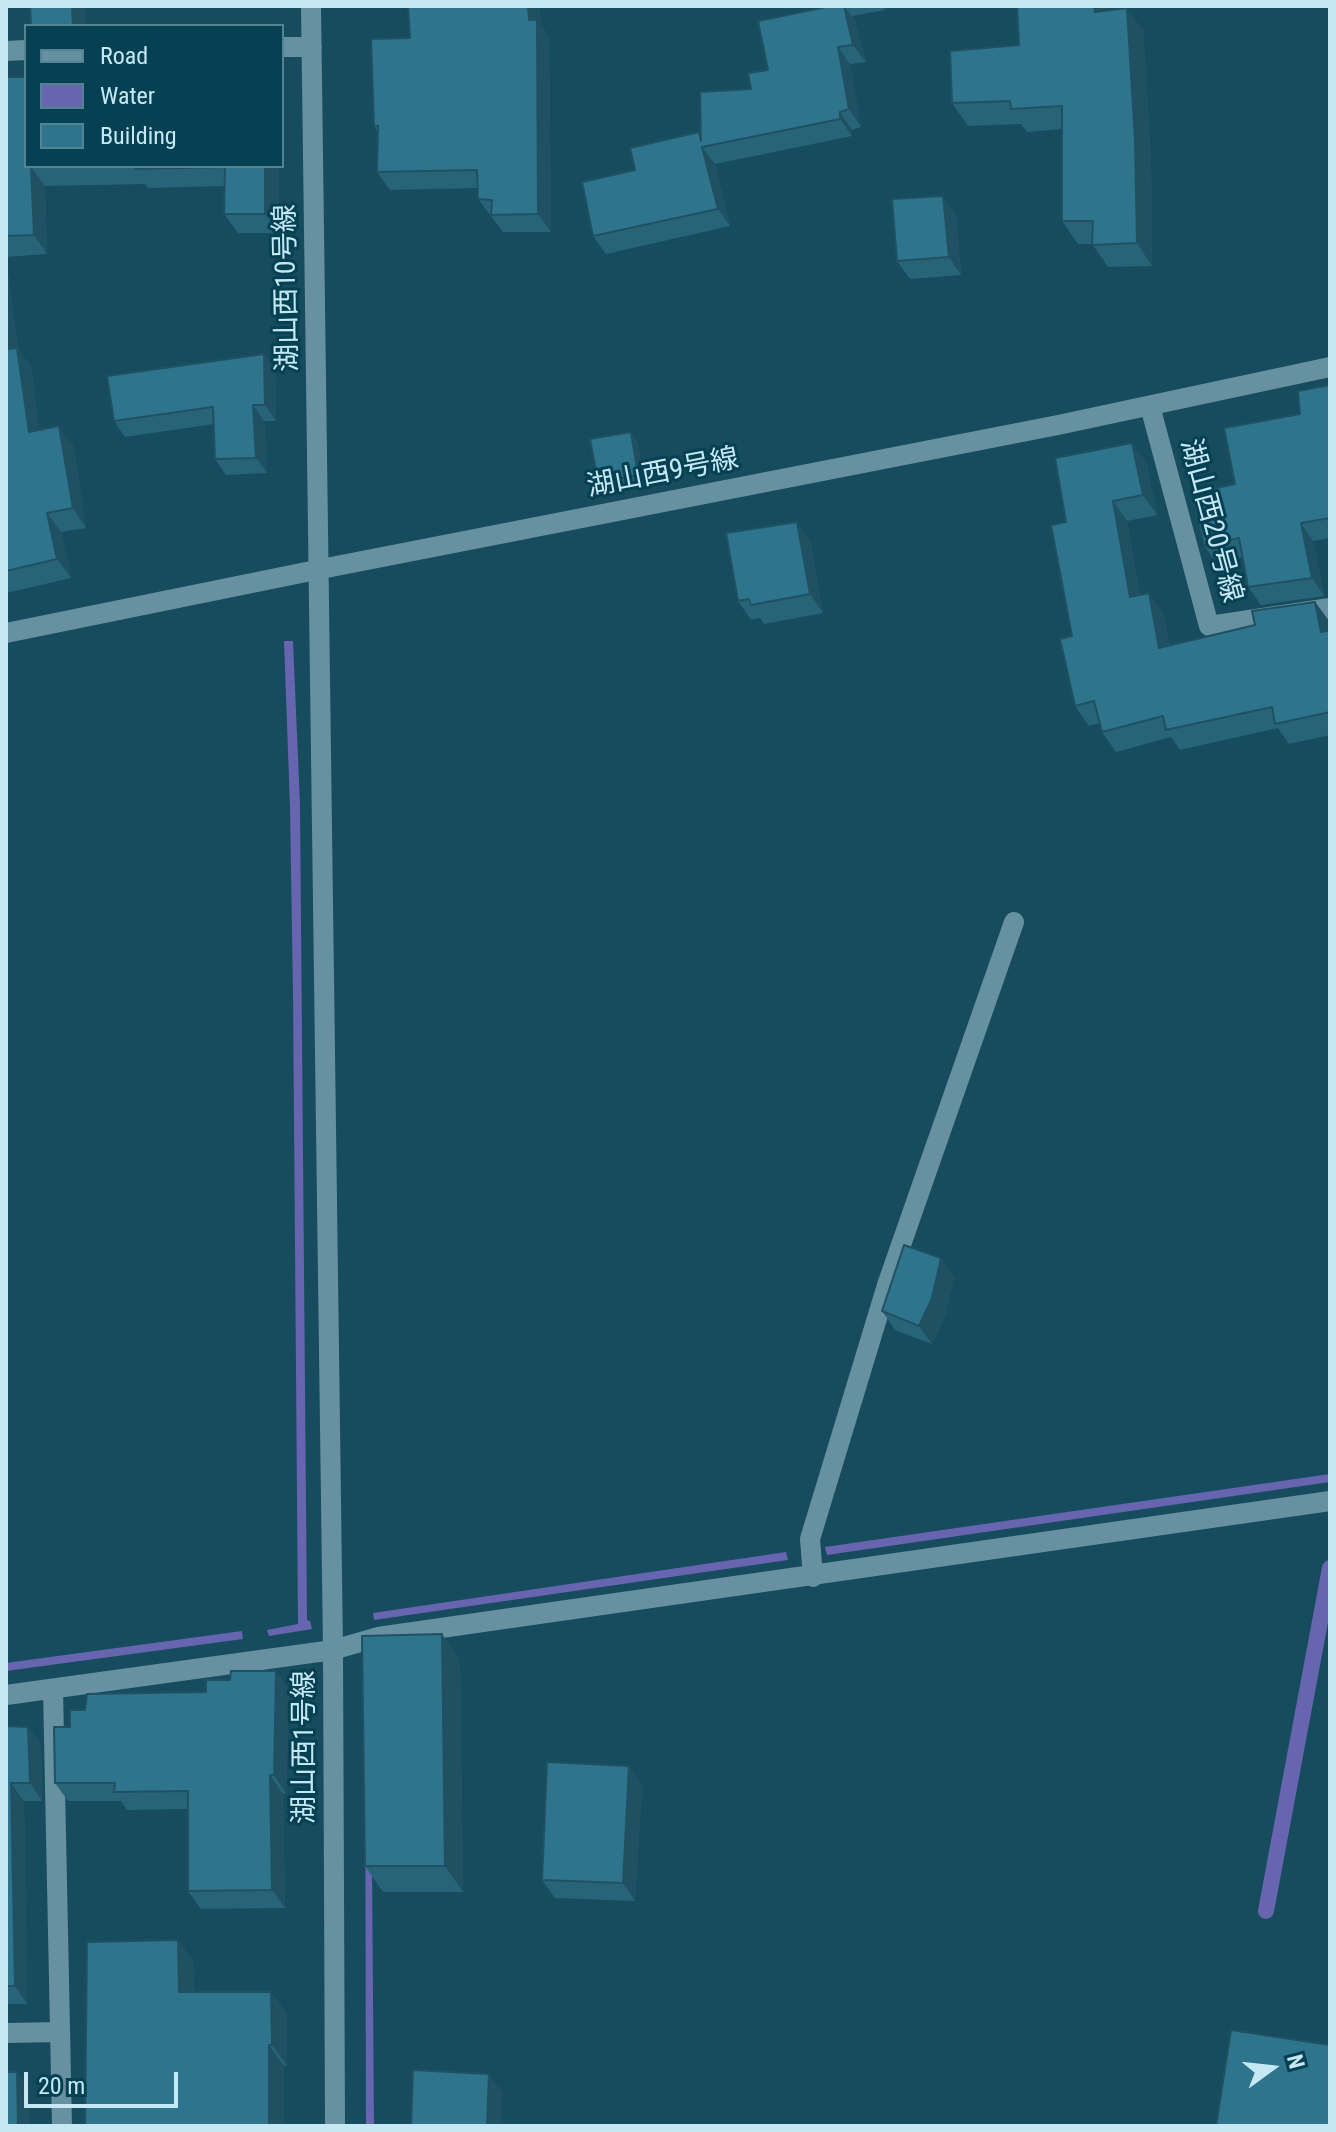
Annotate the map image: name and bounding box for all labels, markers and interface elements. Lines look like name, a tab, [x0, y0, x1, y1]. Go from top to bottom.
legend	[24, 24, 284, 168]
text: Road	[100, 42, 148, 70]
text: Water	[100, 82, 155, 110]
text: Building	[100, 122, 177, 150]
street label: 湖山西10号線	[270, 204, 306, 372]
street label: 湖山西20号線	[1172, 436, 1248, 606]
street label: 湖山西9号線	[584, 443, 742, 505]
street label: 湖山西1号線	[289, 1670, 323, 1824]
north arrow	[1232, 2028, 1312, 2108]
text: N	[1282, 2052, 1309, 2071]
scale bar	[28, 2056, 182, 2106]
text: 20 m	[38, 2072, 85, 2100]

